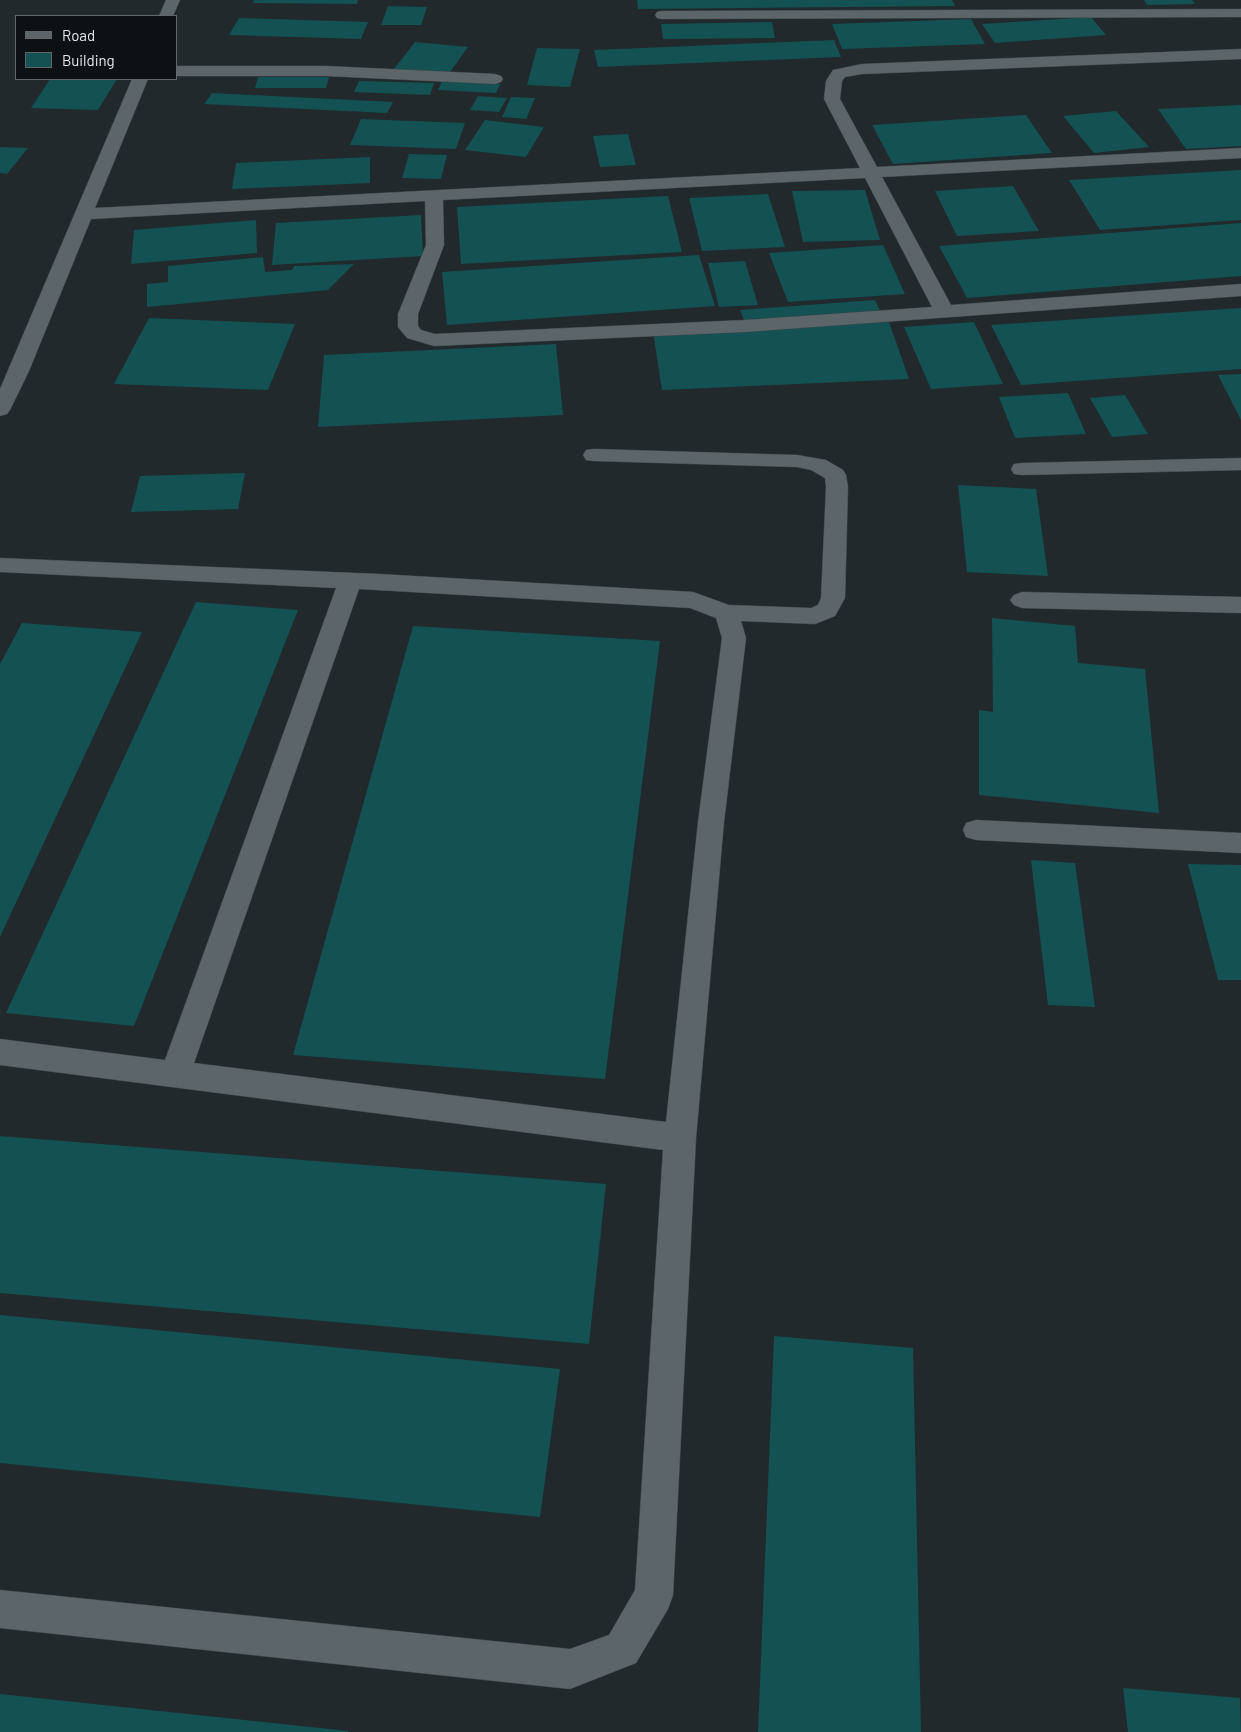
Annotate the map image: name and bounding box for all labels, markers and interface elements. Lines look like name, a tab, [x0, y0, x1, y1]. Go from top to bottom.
legend	[15, 15, 178, 80]
text: Road	[62, 26, 95, 44]
text: Building	[62, 51, 115, 69]

